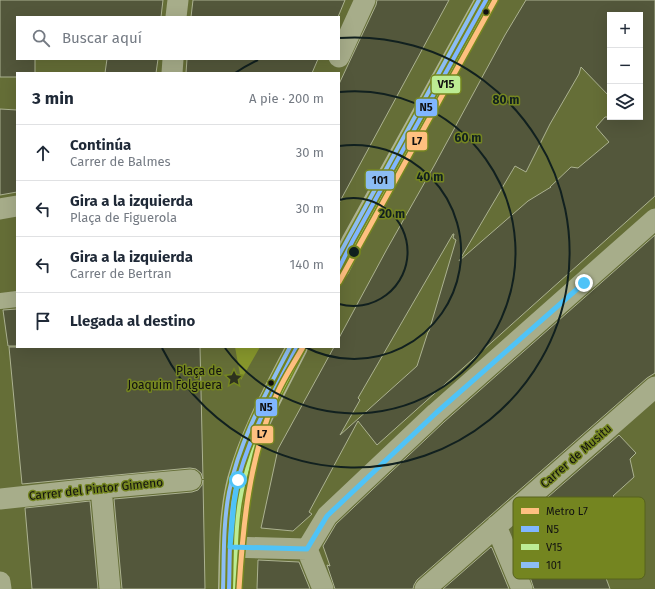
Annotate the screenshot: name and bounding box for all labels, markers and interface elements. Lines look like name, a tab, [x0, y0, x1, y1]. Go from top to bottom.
unlabelled marker	[481, 7, 491, 17]
map controls	[607, 12, 643, 120]
button: +	[607, 12, 643, 48]
search box	[16, 16, 340, 60]
icon: search	[30, 27, 52, 49]
text: Buscar aquí	[62, 29, 142, 47]
button: −	[607, 48, 643, 84]
line badge: V15	[431, 75, 461, 94]
text: V15	[436, 78, 455, 91]
button: layers	[607, 84, 643, 120]
text: 3 min	[32, 88, 74, 109]
text: A pie · 200 m	[249, 91, 324, 106]
text: 80 m	[493, 93, 519, 107]
line badge: N5	[415, 98, 438, 117]
text: N5	[419, 101, 433, 114]
line badge: L7	[406, 131, 428, 151]
text: 60 m	[455, 131, 481, 145]
text: L7	[412, 135, 422, 148]
text: Continúa	[70, 136, 131, 154]
icon: ahead	[32, 142, 54, 164]
text: 30 m	[296, 145, 324, 160]
text: Carrer de Balmes	[70, 154, 171, 169]
line badge: 101	[365, 170, 395, 190]
text: 40 m	[417, 170, 443, 184]
text: 101	[372, 174, 388, 187]
text: Gira a la izquierda	[70, 192, 193, 210]
icon: left	[32, 198, 54, 220]
text: 30 m	[296, 201, 324, 216]
text: 20 m	[379, 207, 405, 221]
text: Plaça de Figuerola	[70, 210, 177, 225]
centre of rings	[347, 245, 361, 259]
text: Gira a la izquierda	[70, 248, 193, 266]
icon: left	[32, 254, 54, 276]
text: 140 m	[290, 257, 324, 272]
text: Carrer de Bertran	[70, 266, 172, 281]
route end	[575, 274, 593, 292]
icon: arrive	[32, 310, 54, 332]
text: Llegada al destino	[70, 312, 195, 330]
place label: Plaça de Joaquim Folguera	[128, 364, 222, 392]
place icon: Plaça de Joaquim Folguera	[225, 369, 243, 387]
unlabelled marker	[266, 378, 276, 388]
line badge: N5	[255, 398, 278, 417]
text: N5	[259, 401, 273, 414]
street label: Carrer de Musitu	[537, 421, 615, 491]
line badge: L7	[251, 425, 274, 444]
text: L7	[257, 428, 267, 441]
route start	[229, 471, 247, 489]
street label: Carrer del Pintor Gimeno	[28, 475, 164, 503]
legend	[513, 497, 645, 579]
text: Metro L7	[546, 505, 588, 518]
text: N5	[546, 523, 560, 536]
text: V15	[546, 541, 563, 554]
text: 101	[546, 559, 561, 572]

